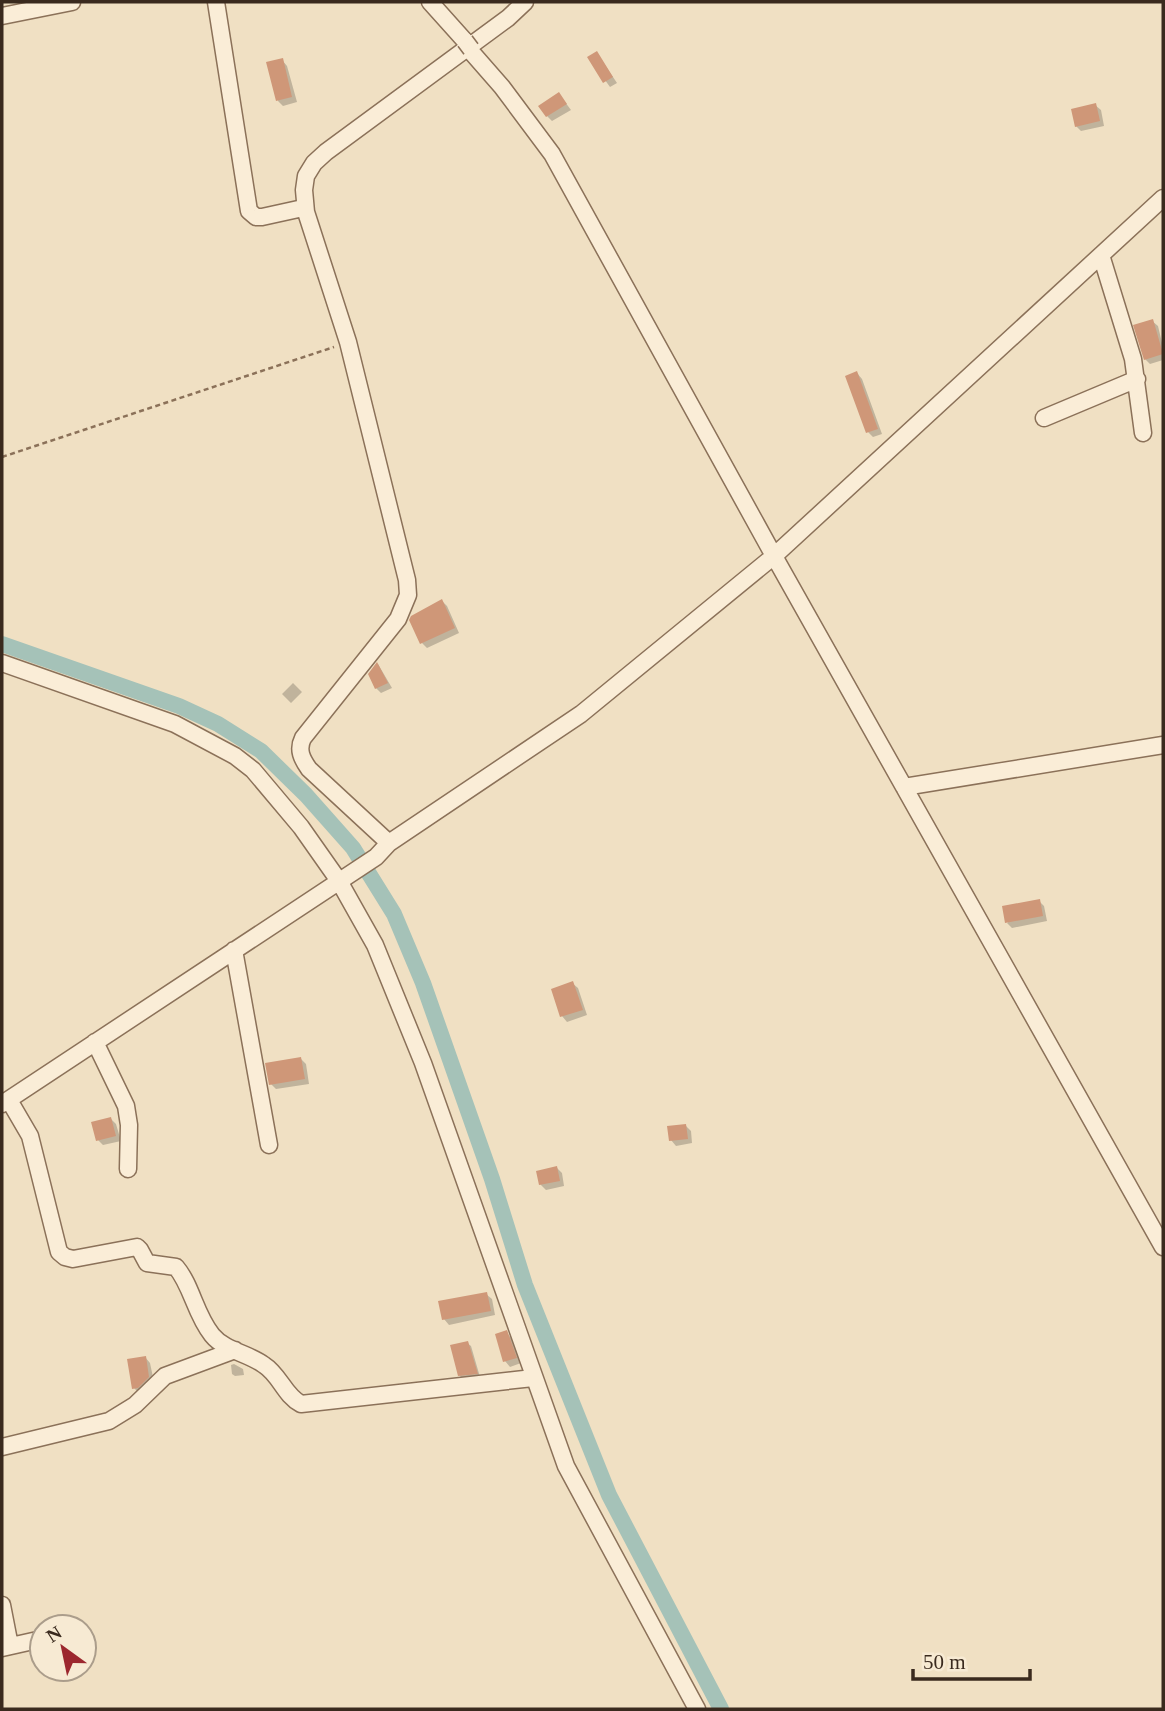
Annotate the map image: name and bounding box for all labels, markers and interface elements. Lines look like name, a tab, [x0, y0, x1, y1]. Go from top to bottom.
north arrow	[28, 1613, 98, 1683]
text: N	[43, 1621, 66, 1647]
scale bar	[913, 1638, 1030, 1682]
text: 50 m	[923, 1650, 966, 1674]

